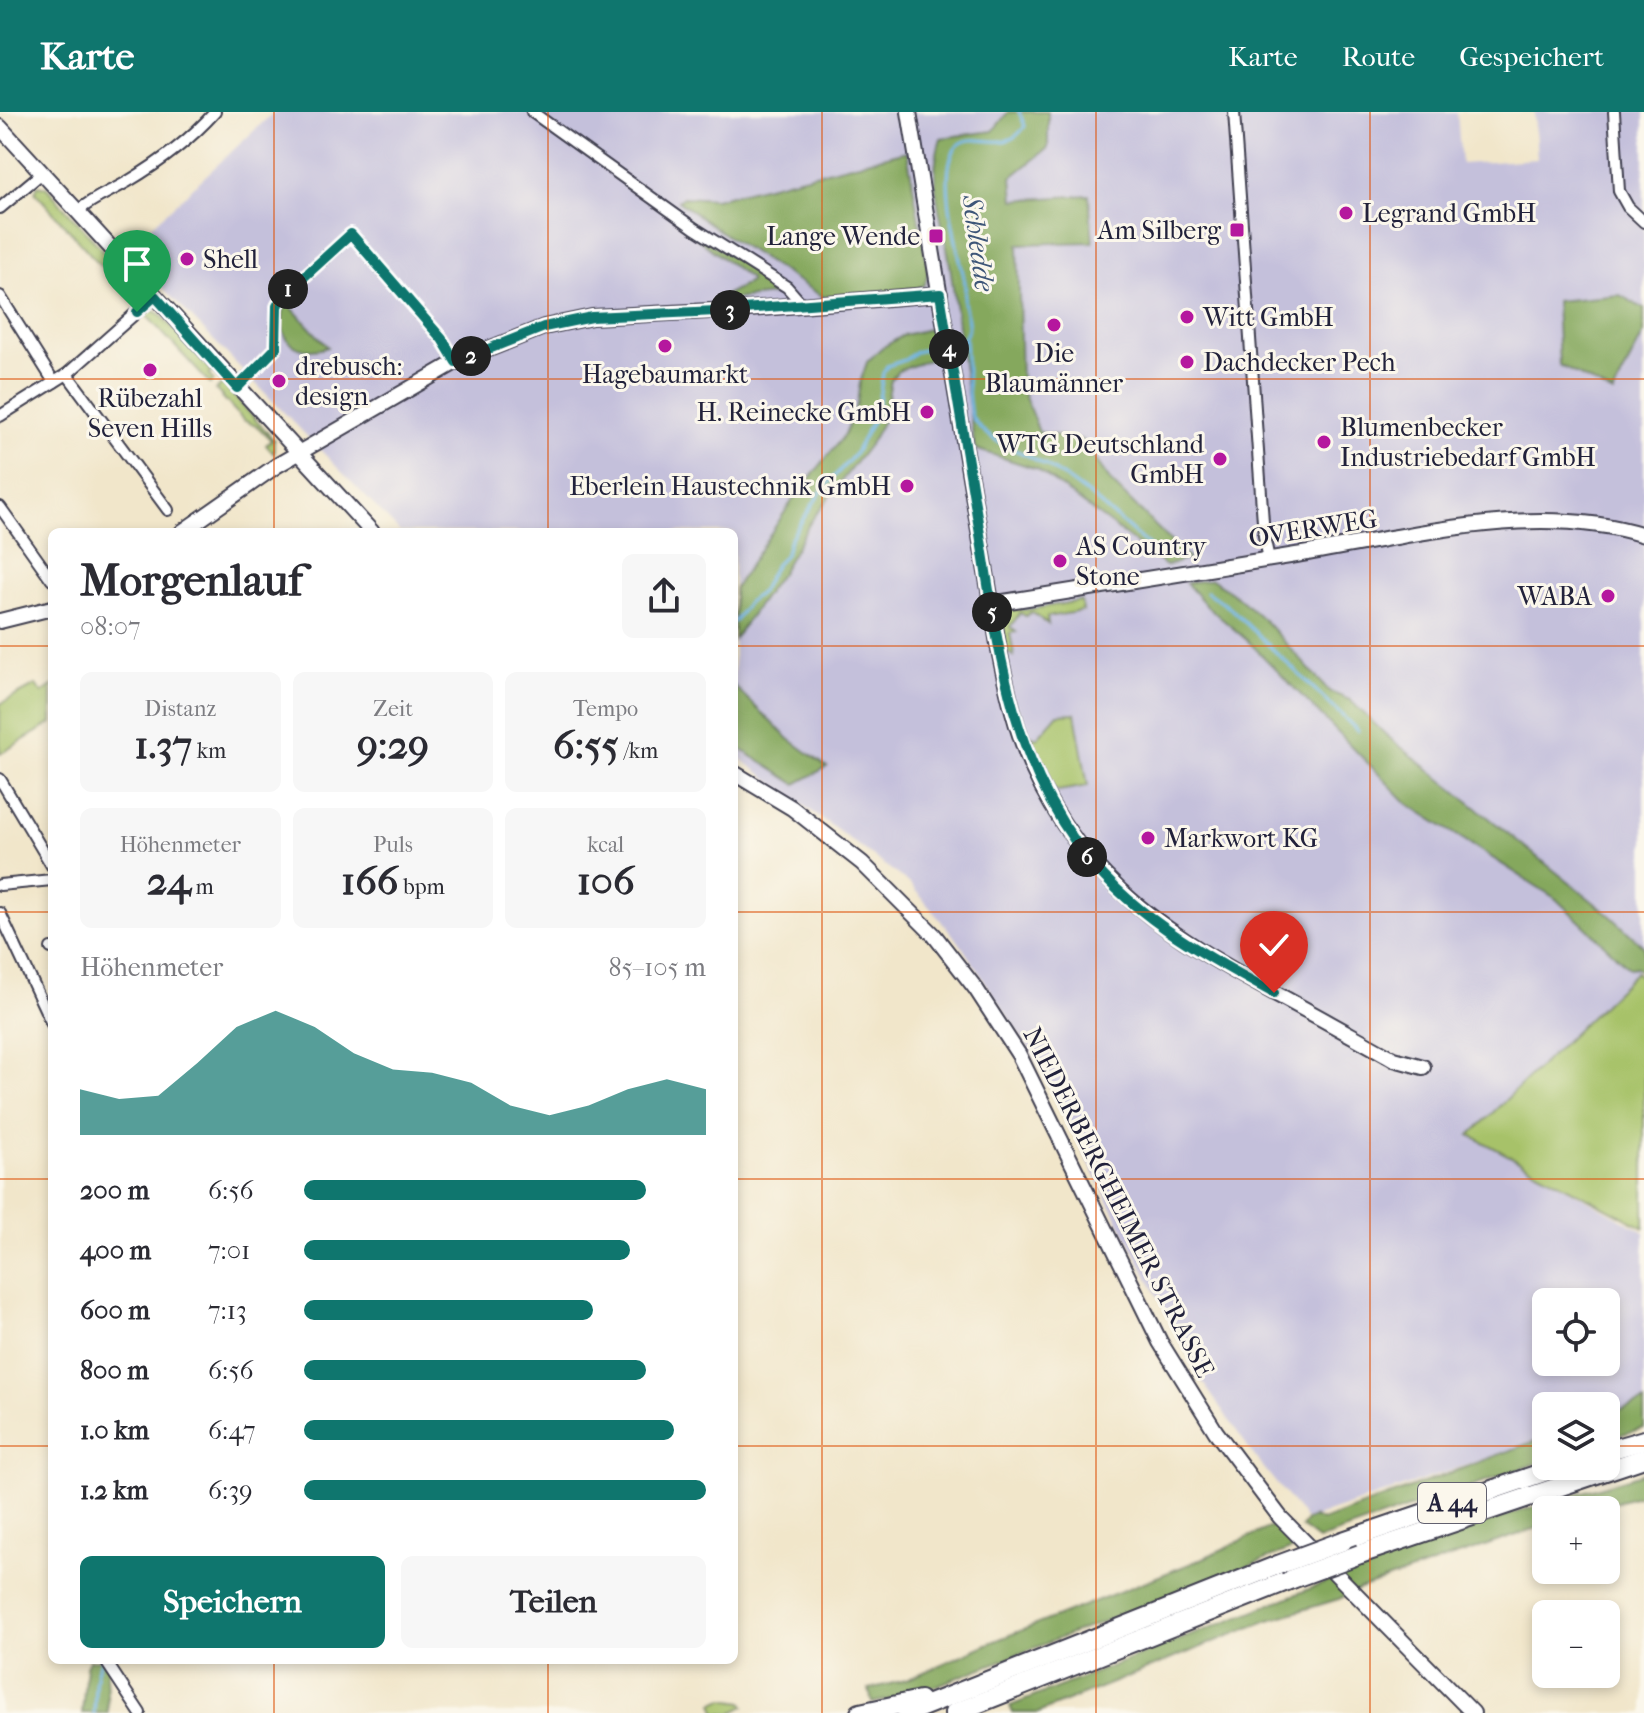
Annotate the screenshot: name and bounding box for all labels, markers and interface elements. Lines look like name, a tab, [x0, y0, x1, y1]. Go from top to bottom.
text: Karte	[40, 34, 134, 79]
text: Karte	[1228, 40, 1298, 73]
text: Route	[1342, 40, 1415, 73]
text: Gespeichert	[1459, 40, 1604, 73]
water label: Schledde	[955, 192, 1002, 294]
place label: Legrand GmbH	[1362, 198, 1536, 229]
marker: Legrand GmbH	[1337, 204, 1355, 222]
place label: Am Silberg	[1097, 215, 1222, 246]
place label: Lange Wende	[766, 221, 920, 252]
marker: Am Silberg	[1228, 221, 1246, 239]
marker: Lange Wende	[927, 227, 945, 245]
pin	[103, 230, 171, 312]
icon: arrive	[115, 242, 159, 286]
place label: Shell	[203, 244, 258, 275]
marker: Shell	[178, 250, 196, 268]
pin: 1	[268, 269, 308, 309]
text: 1	[284, 276, 292, 302]
pin: 3	[710, 290, 750, 330]
text: 3	[725, 297, 735, 323]
place label: Witt GmbH	[1202, 302, 1334, 333]
marker: Witt GmbH	[1178, 308, 1196, 326]
marker: Die Blaumänner	[1045, 316, 1063, 334]
pin: 4	[929, 329, 969, 369]
pin: 2	[451, 336, 491, 376]
text: 4	[943, 336, 956, 362]
marker: Hagebaumarkt	[656, 337, 674, 355]
place label: Die Blaumänner	[985, 338, 1123, 399]
text: 2	[465, 343, 477, 369]
place label: Dachdecker Pech	[1203, 347, 1396, 378]
place label: drebusch: design	[295, 351, 403, 412]
marker: Dachdecker Pech	[1178, 353, 1196, 371]
place label: Hagebaumarkt	[582, 359, 749, 390]
marker: Rübezahl Seven Hills	[141, 361, 159, 379]
marker: drebusch: design	[270, 372, 288, 390]
place label: Rübezahl Seven Hills	[88, 383, 212, 444]
place label: H. Reinecke GmbH	[696, 397, 911, 428]
marker: H. Reinecke GmbH	[918, 403, 936, 421]
place label: Blumenbecker Industriebedarf GmbH	[1340, 412, 1596, 473]
place label: WTG Deutschland GmbH	[995, 429, 1205, 490]
marker: Blumenbecker Industriebedarf GmbH	[1315, 433, 1333, 451]
marker: WTG Deutschland GmbH	[1211, 450, 1229, 468]
place label: Eberlein Haustechnik GmbH	[569, 471, 891, 502]
marker: Eberlein Haustechnik GmbH	[898, 477, 916, 495]
street label: OVERWEG	[1247, 503, 1380, 554]
place label: AS Country Stone	[1075, 531, 1207, 592]
marker: AS Country Stone	[1051, 552, 1069, 570]
button: share	[622, 554, 706, 638]
text: Morgenlauf	[80, 555, 303, 606]
place label: WABA	[1516, 581, 1593, 612]
marker: WABA	[1599, 587, 1617, 605]
pin: 5	[972, 592, 1012, 632]
text: 5	[987, 599, 997, 625]
text: 08:07	[80, 611, 141, 642]
text: Distanz	[144, 696, 216, 722]
text: Zeit	[373, 696, 413, 722]
text: Tempo	[573, 696, 638, 722]
text: 1.37	[134, 722, 192, 768]
text: 9:29	[357, 722, 429, 768]
text: 6:55	[553, 722, 619, 768]
text: km	[192, 738, 226, 764]
text: /km	[619, 738, 658, 764]
place label: Markwort KG	[1164, 823, 1318, 854]
marker: Markwort KG	[1139, 829, 1157, 847]
text: Höhenmeter	[120, 832, 241, 858]
text: Puls	[373, 832, 413, 858]
text: kcal	[587, 832, 624, 858]
pin: 6	[1067, 837, 1107, 877]
text: 6	[1081, 844, 1093, 870]
text: 24	[147, 858, 191, 904]
text: 166	[341, 858, 399, 904]
text: 106	[577, 858, 635, 904]
text: m	[191, 874, 214, 900]
text: bpm	[399, 874, 445, 900]
pin	[1240, 911, 1308, 993]
icon: check	[1252, 923, 1296, 967]
text: Höhenmeter	[80, 952, 223, 983]
text: 85–105 m	[608, 952, 706, 983]
street label: NIEDERBERGHEIMER STRASSE	[1016, 1022, 1221, 1383]
text: 200 m	[80, 1175, 149, 1206]
text: 6:56	[208, 1175, 254, 1206]
text: 400 m	[80, 1235, 151, 1266]
text: 7:01	[208, 1235, 250, 1266]
map controls	[1532, 1288, 1620, 1688]
button: locate	[1532, 1288, 1620, 1376]
text: 600 m	[80, 1295, 150, 1326]
text: 7:13	[208, 1295, 247, 1326]
text: 800 m	[80, 1355, 149, 1386]
text: 6:56	[208, 1355, 254, 1386]
button: layers	[1532, 1392, 1620, 1480]
text: 1.0 km	[80, 1415, 149, 1446]
text: 6:47	[208, 1415, 256, 1446]
text: 1.2 km	[80, 1475, 148, 1506]
text: 6:39	[208, 1475, 253, 1506]
road number: A 44	[1418, 1483, 1486, 1523]
button: +	[1532, 1496, 1620, 1584]
button: Speichern	[80, 1556, 385, 1648]
button: Teilen	[401, 1556, 706, 1648]
button: −	[1532, 1600, 1620, 1688]

